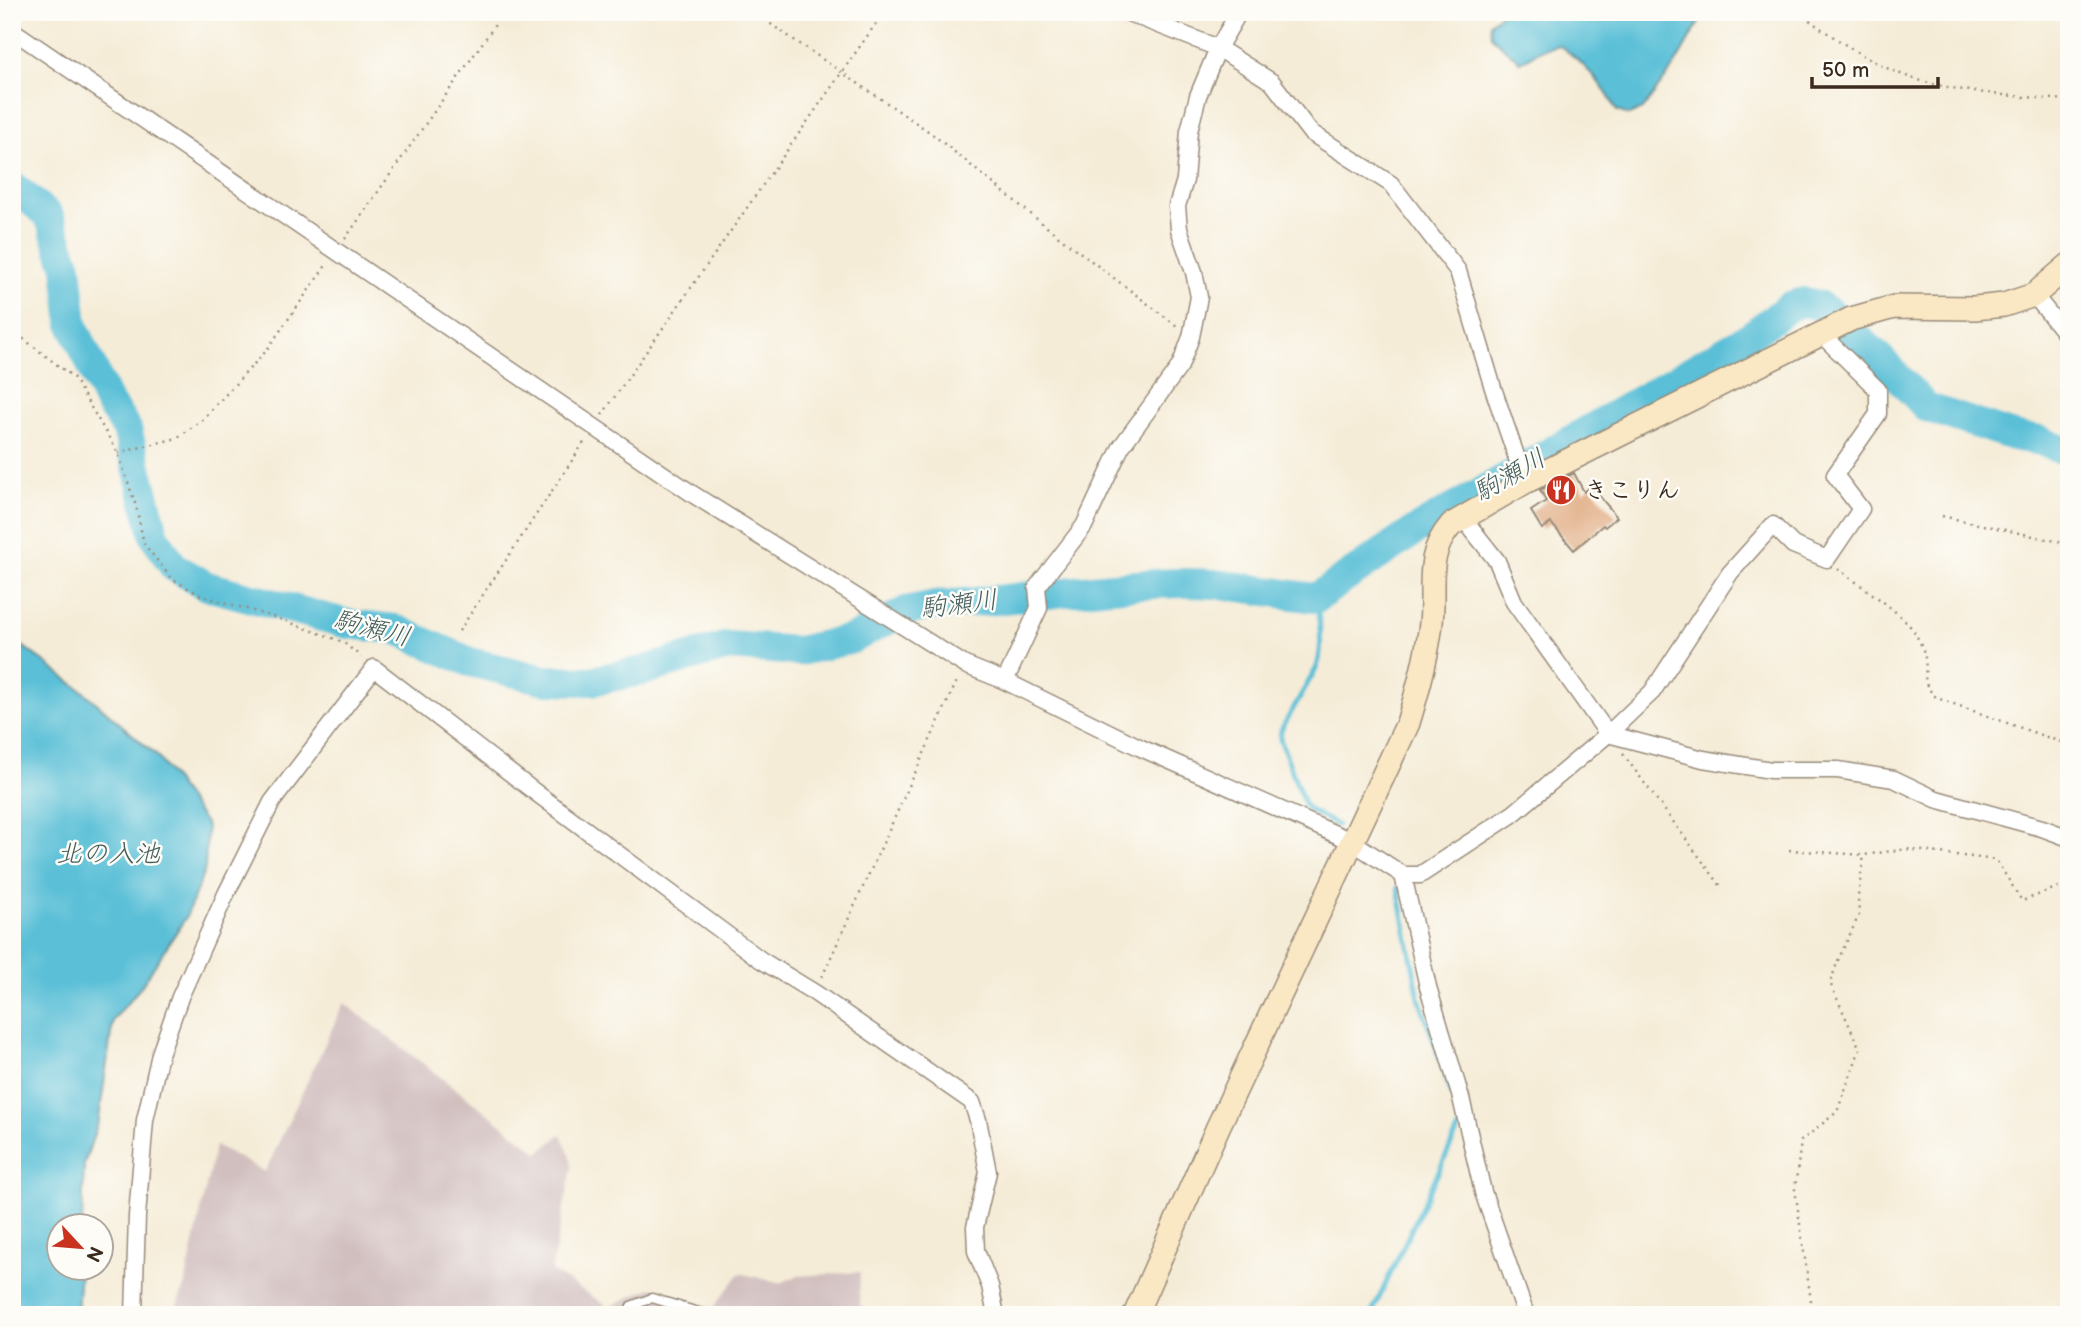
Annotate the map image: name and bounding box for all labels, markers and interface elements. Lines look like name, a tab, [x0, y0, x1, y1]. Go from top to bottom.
scale bar	[1812, 46, 1938, 90]
text: 50 m	[1822, 58, 1869, 83]
water label: 駒瀬川	[1468, 443, 1552, 509]
restaurant icon: きこりん	[1544, 473, 1578, 507]
place label: きこりん	[1584, 476, 1680, 505]
water label: 駒瀬川	[918, 585, 1000, 625]
water label: 駒瀬川	[330, 605, 414, 653]
water label: 北の入池	[56, 839, 161, 870]
north arrow	[46, 1212, 116, 1282]
text: N	[80, 1242, 107, 1265]

